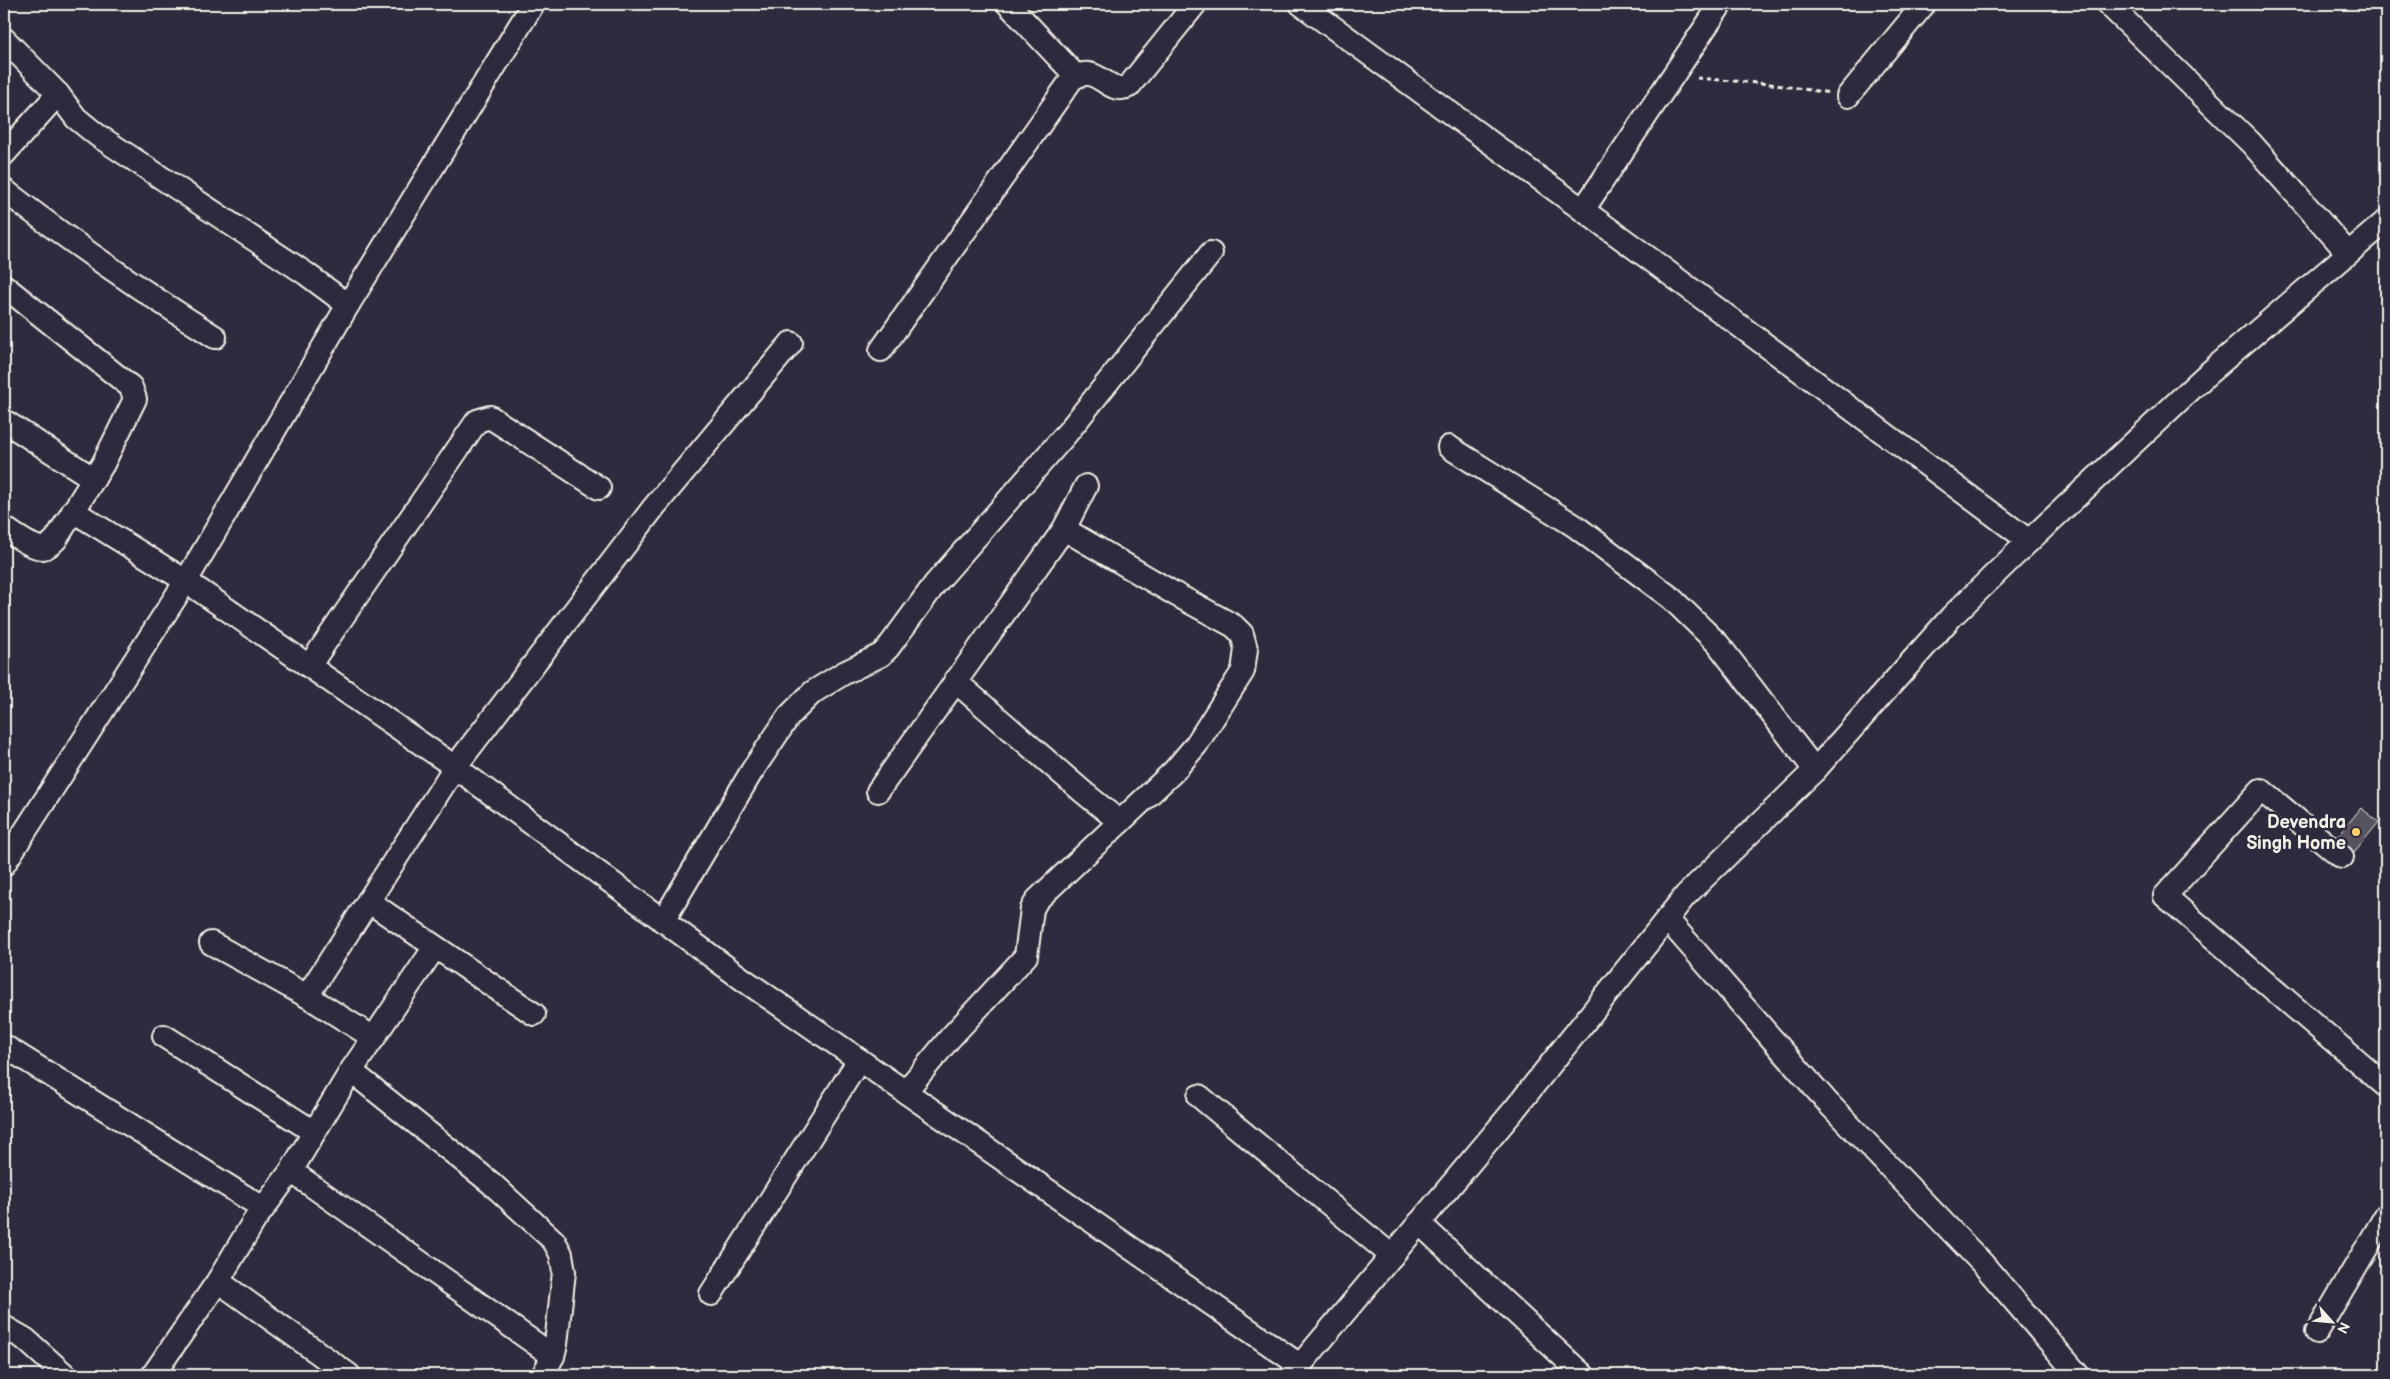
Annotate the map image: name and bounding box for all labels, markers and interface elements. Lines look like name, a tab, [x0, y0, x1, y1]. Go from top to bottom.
place label: Devendra Singh Home	[2246, 812, 2346, 854]
marker: Devendra Singh Home	[2350, 826, 2362, 838]
north arrow	[2308, 1296, 2358, 1346]
text: N	[2333, 1319, 2353, 1336]

